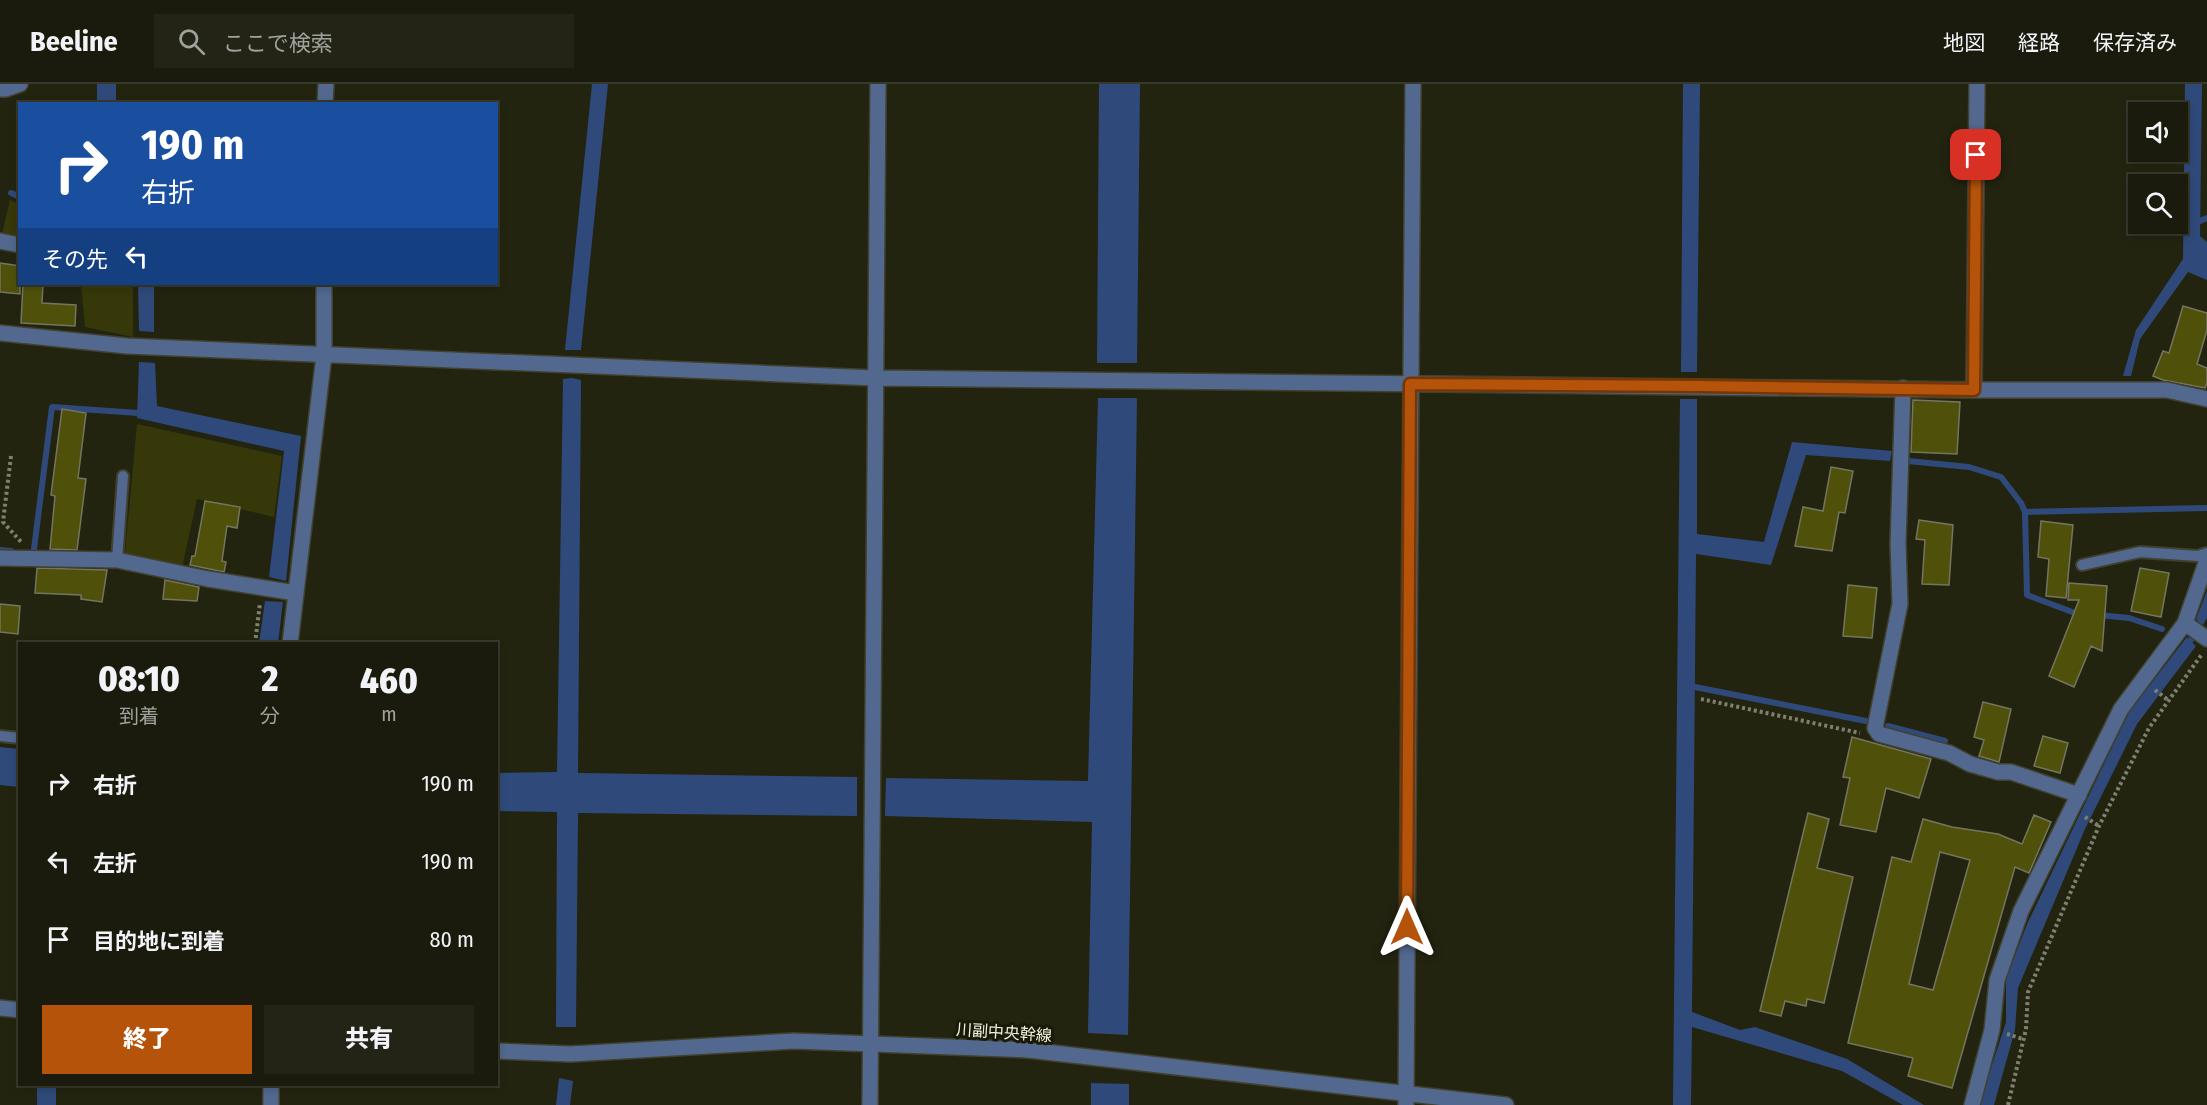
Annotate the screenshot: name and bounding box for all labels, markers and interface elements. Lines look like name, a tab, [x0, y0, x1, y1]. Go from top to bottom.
search box	[154, 14, 574, 68]
text: Beeline	[30, 25, 118, 58]
icon: search	[175, 25, 208, 58]
text: ここで検索	[223, 30, 333, 57]
text: 地図	[1943, 30, 1985, 56]
text: 経路	[2018, 30, 2060, 56]
text: 保存済み	[2093, 30, 2177, 56]
map controls	[2128, 102, 2188, 234]
button: sound	[2128, 102, 2188, 162]
text: 190 m	[141, 120, 244, 170]
icon: right	[42, 126, 120, 204]
pin	[1950, 129, 2001, 180]
icon: arrive	[1959, 138, 1992, 171]
button: search	[2128, 174, 2188, 234]
text: 右折	[141, 177, 195, 209]
icon: left	[120, 240, 153, 273]
text: その先	[42, 246, 108, 273]
text: 08:10	[98, 657, 180, 701]
text: 2	[262, 657, 278, 701]
text: 460	[360, 659, 418, 703]
text: m	[381, 702, 397, 726]
text: 到着	[119, 704, 159, 728]
text: 分	[260, 704, 280, 728]
icon: right	[42, 767, 75, 800]
text: 190 m	[421, 770, 474, 797]
text: 右折	[93, 772, 137, 799]
icon: left	[42, 845, 75, 878]
text: 190 m	[421, 848, 474, 875]
text: 左折	[93, 850, 137, 877]
position arrow	[1375, 895, 1439, 959]
icon: arrive	[42, 923, 75, 956]
text: 80 m	[429, 926, 474, 953]
text: 目的地に到着	[93, 928, 225, 955]
button: 終了	[42, 1005, 252, 1074]
button: 共有	[264, 1005, 474, 1074]
street label: 川副中央幹線	[955, 1020, 1053, 1045]

